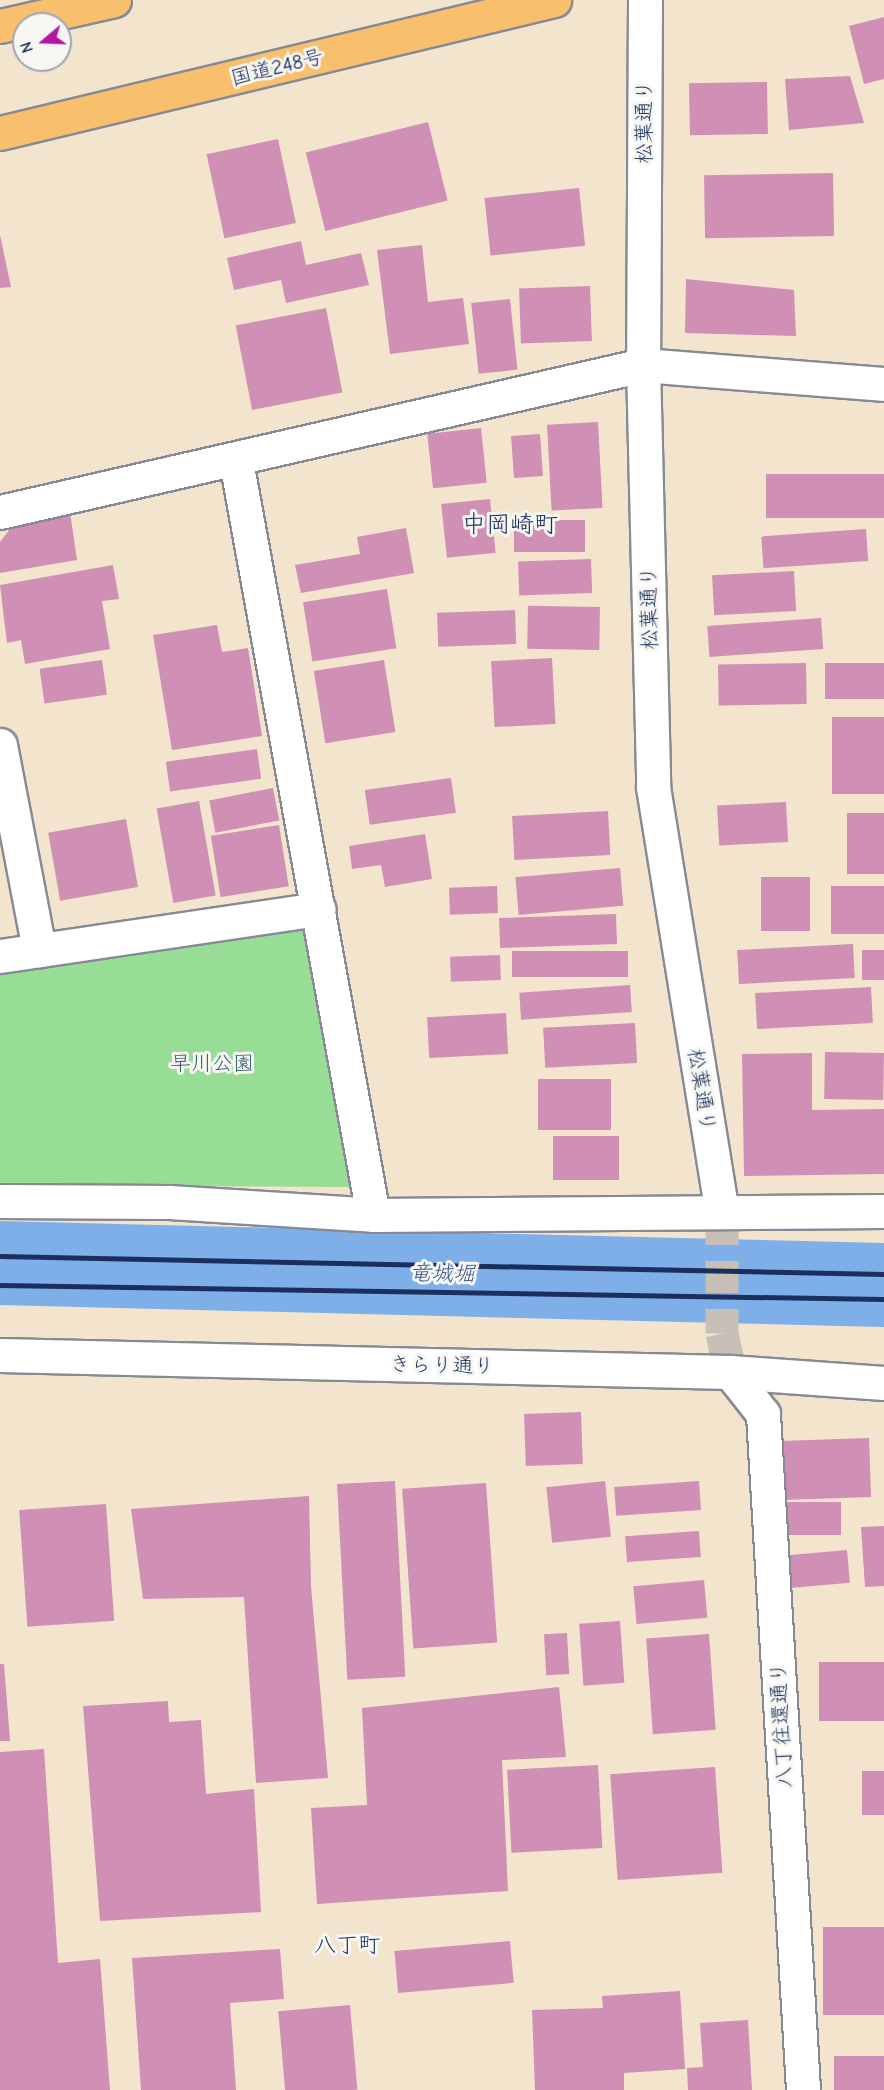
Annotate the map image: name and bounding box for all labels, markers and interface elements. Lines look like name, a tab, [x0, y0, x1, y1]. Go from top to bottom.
north arrow	[12, 12, 72, 72]
text: N	[17, 39, 37, 55]
street label: 国道248号	[228, 43, 326, 91]
street label: 松葉通り	[631, 80, 657, 164]
district label: 中岡崎町	[462, 511, 558, 539]
street label: 松葉通り	[636, 566, 662, 650]
street label: 松葉通り	[683, 1047, 721, 1133]
park label: 早川公園	[170, 1050, 254, 1076]
water label: 竜城堀	[409, 1260, 475, 1288]
street label: きらり通り	[389, 1351, 495, 1379]
street label: 八丁往還通り	[765, 1661, 797, 1789]
district label: 八丁町	[314, 1933, 380, 1959]

